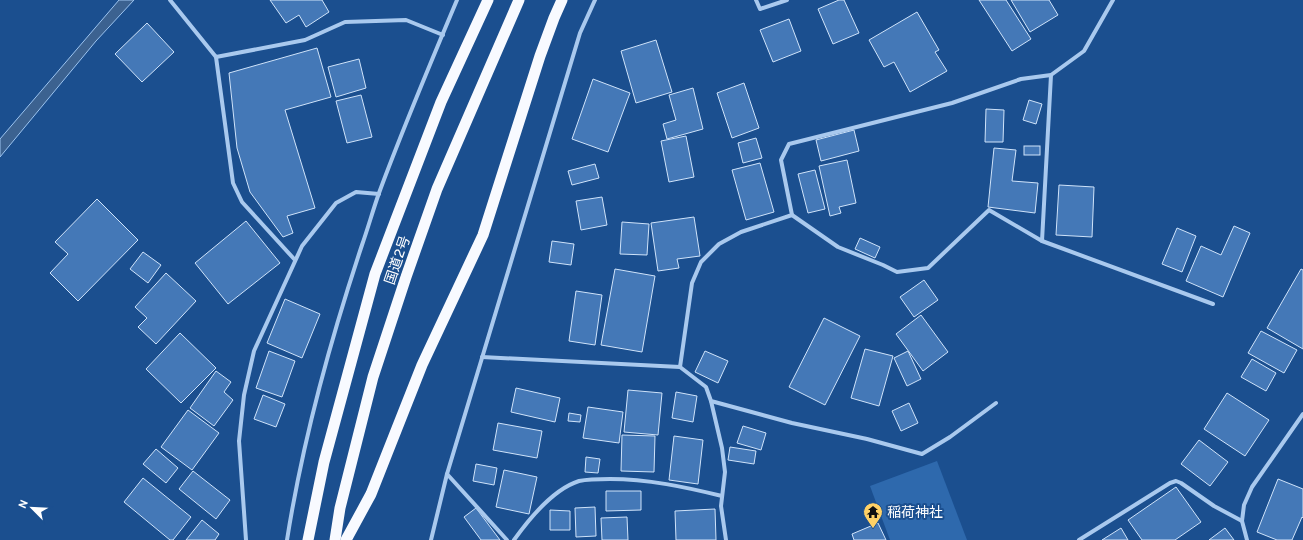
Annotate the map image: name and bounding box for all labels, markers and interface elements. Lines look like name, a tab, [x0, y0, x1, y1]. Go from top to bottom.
street label: 国道2号	[382, 234, 415, 287]
north arrow	[12, 488, 52, 528]
text: N	[16, 498, 32, 511]
temple icon: 稲荷神社	[862, 501, 884, 529]
place label: 稲荷神社	[887, 505, 943, 522]

